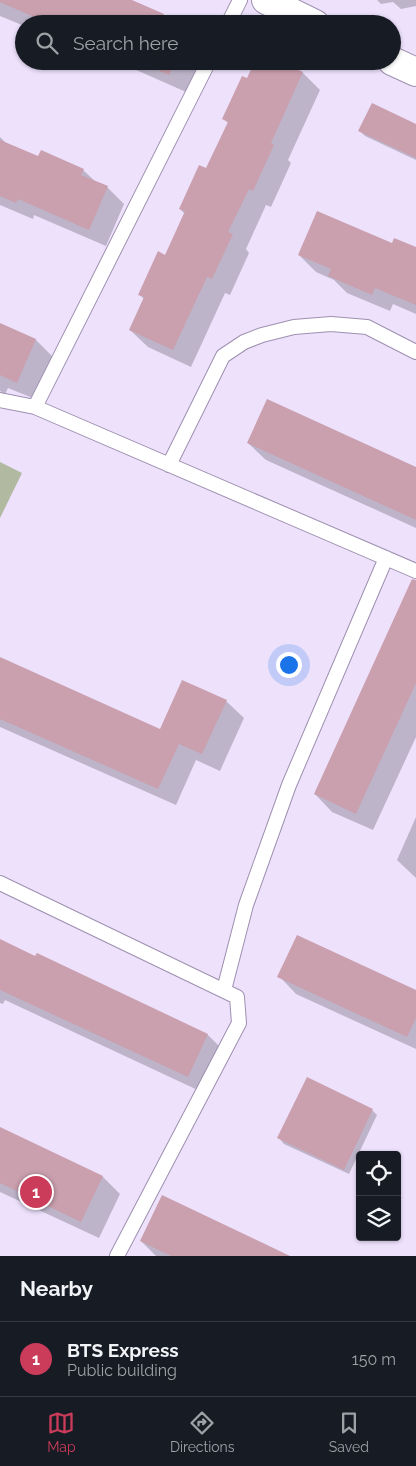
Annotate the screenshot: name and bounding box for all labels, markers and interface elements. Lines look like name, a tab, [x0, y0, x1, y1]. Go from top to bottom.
search box	[15, 15, 401, 70]
icon: search	[33, 29, 61, 57]
text: Search here	[73, 32, 179, 54]
your location	[276, 652, 302, 678]
map controls	[356, 1151, 401, 1241]
button: locate	[356, 1151, 401, 1196]
pin: 1	[20, 1173, 52, 1211]
button: layers	[356, 1196, 401, 1241]
text: Nearby	[20, 1276, 93, 1301]
text: BTS Express	[67, 1339, 179, 1361]
text: 1	[32, 1350, 40, 1369]
text: 150 m	[352, 1350, 396, 1369]
text: Public building	[67, 1361, 177, 1380]
tab: Map	[47, 1409, 76, 1455]
tab: Directions	[170, 1409, 235, 1455]
tab: Saved	[329, 1409, 369, 1455]

